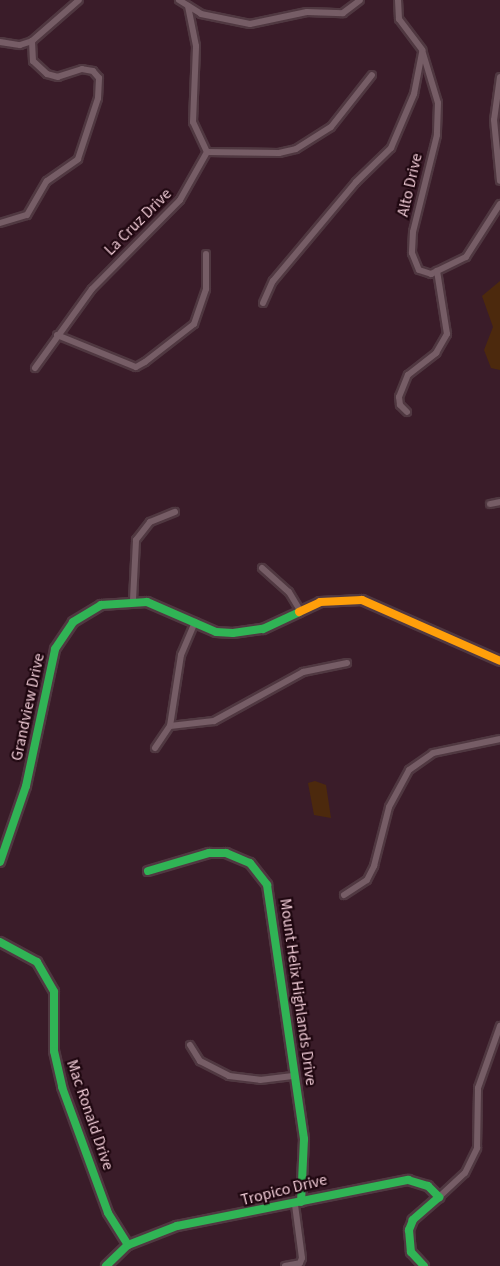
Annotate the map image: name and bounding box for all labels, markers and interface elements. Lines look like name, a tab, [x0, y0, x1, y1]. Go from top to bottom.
street label: Alto Drive	[393, 151, 427, 219]
street label: La Cruz Drive	[100, 184, 176, 260]
street label: Grandview Drive	[7, 651, 49, 763]
street label: Mount Helix Highlands Drive	[275, 897, 321, 1087]
street label: Mac Ronald Drive	[62, 1057, 118, 1173]
street label: Tropico Drive	[239, 1170, 329, 1210]

